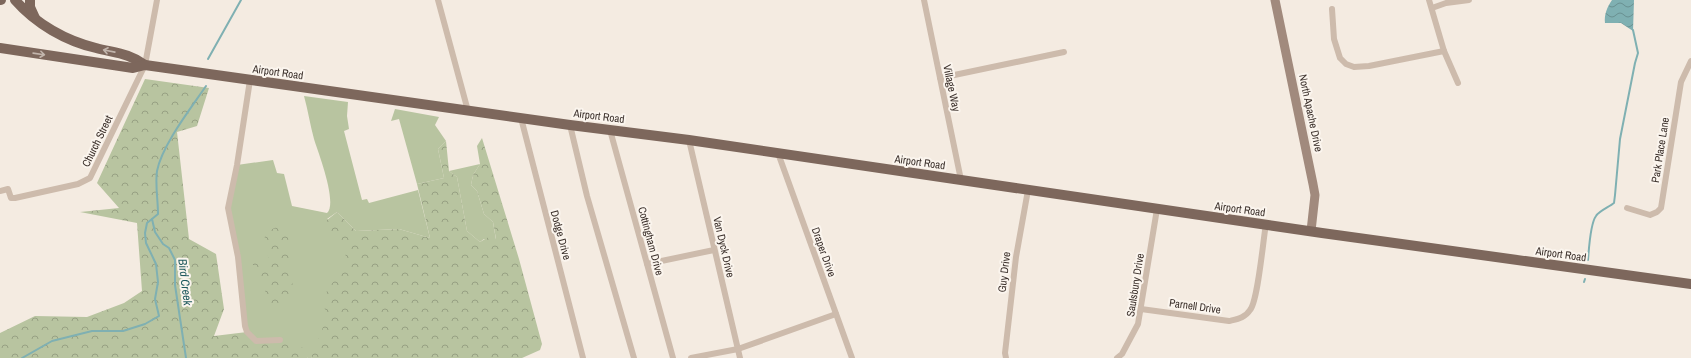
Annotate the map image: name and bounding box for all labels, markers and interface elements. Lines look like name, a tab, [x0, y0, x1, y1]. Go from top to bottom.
one-way arrow	[103, 47, 116, 55]
one-way arrow	[32, 50, 45, 58]
street label: Airport Road	[251, 61, 304, 82]
street label: Village Way	[940, 63, 964, 113]
street label: North Apache Drive	[1296, 73, 1326, 153]
street label: Airport Road	[572, 106, 625, 126]
street label: Church Street	[79, 112, 116, 169]
street label: Park Place Lane	[1648, 116, 1672, 184]
street label: Airport Road	[893, 151, 946, 172]
street label: Airport Road	[1213, 198, 1266, 219]
street label: Cottingham Drive	[635, 205, 667, 277]
street label: Dodge Drive	[548, 209, 574, 261]
street label: Van Dyck Drive	[710, 215, 738, 279]
street label: Draper Drive	[809, 225, 839, 279]
street label: Airport Road	[1534, 243, 1587, 264]
street label: Guy Drive	[995, 251, 1013, 293]
street label: Saulsbury Drive	[1123, 252, 1147, 318]
water label: Bird Creek	[174, 258, 196, 307]
street label: Parnell Drive	[1168, 295, 1222, 317]

